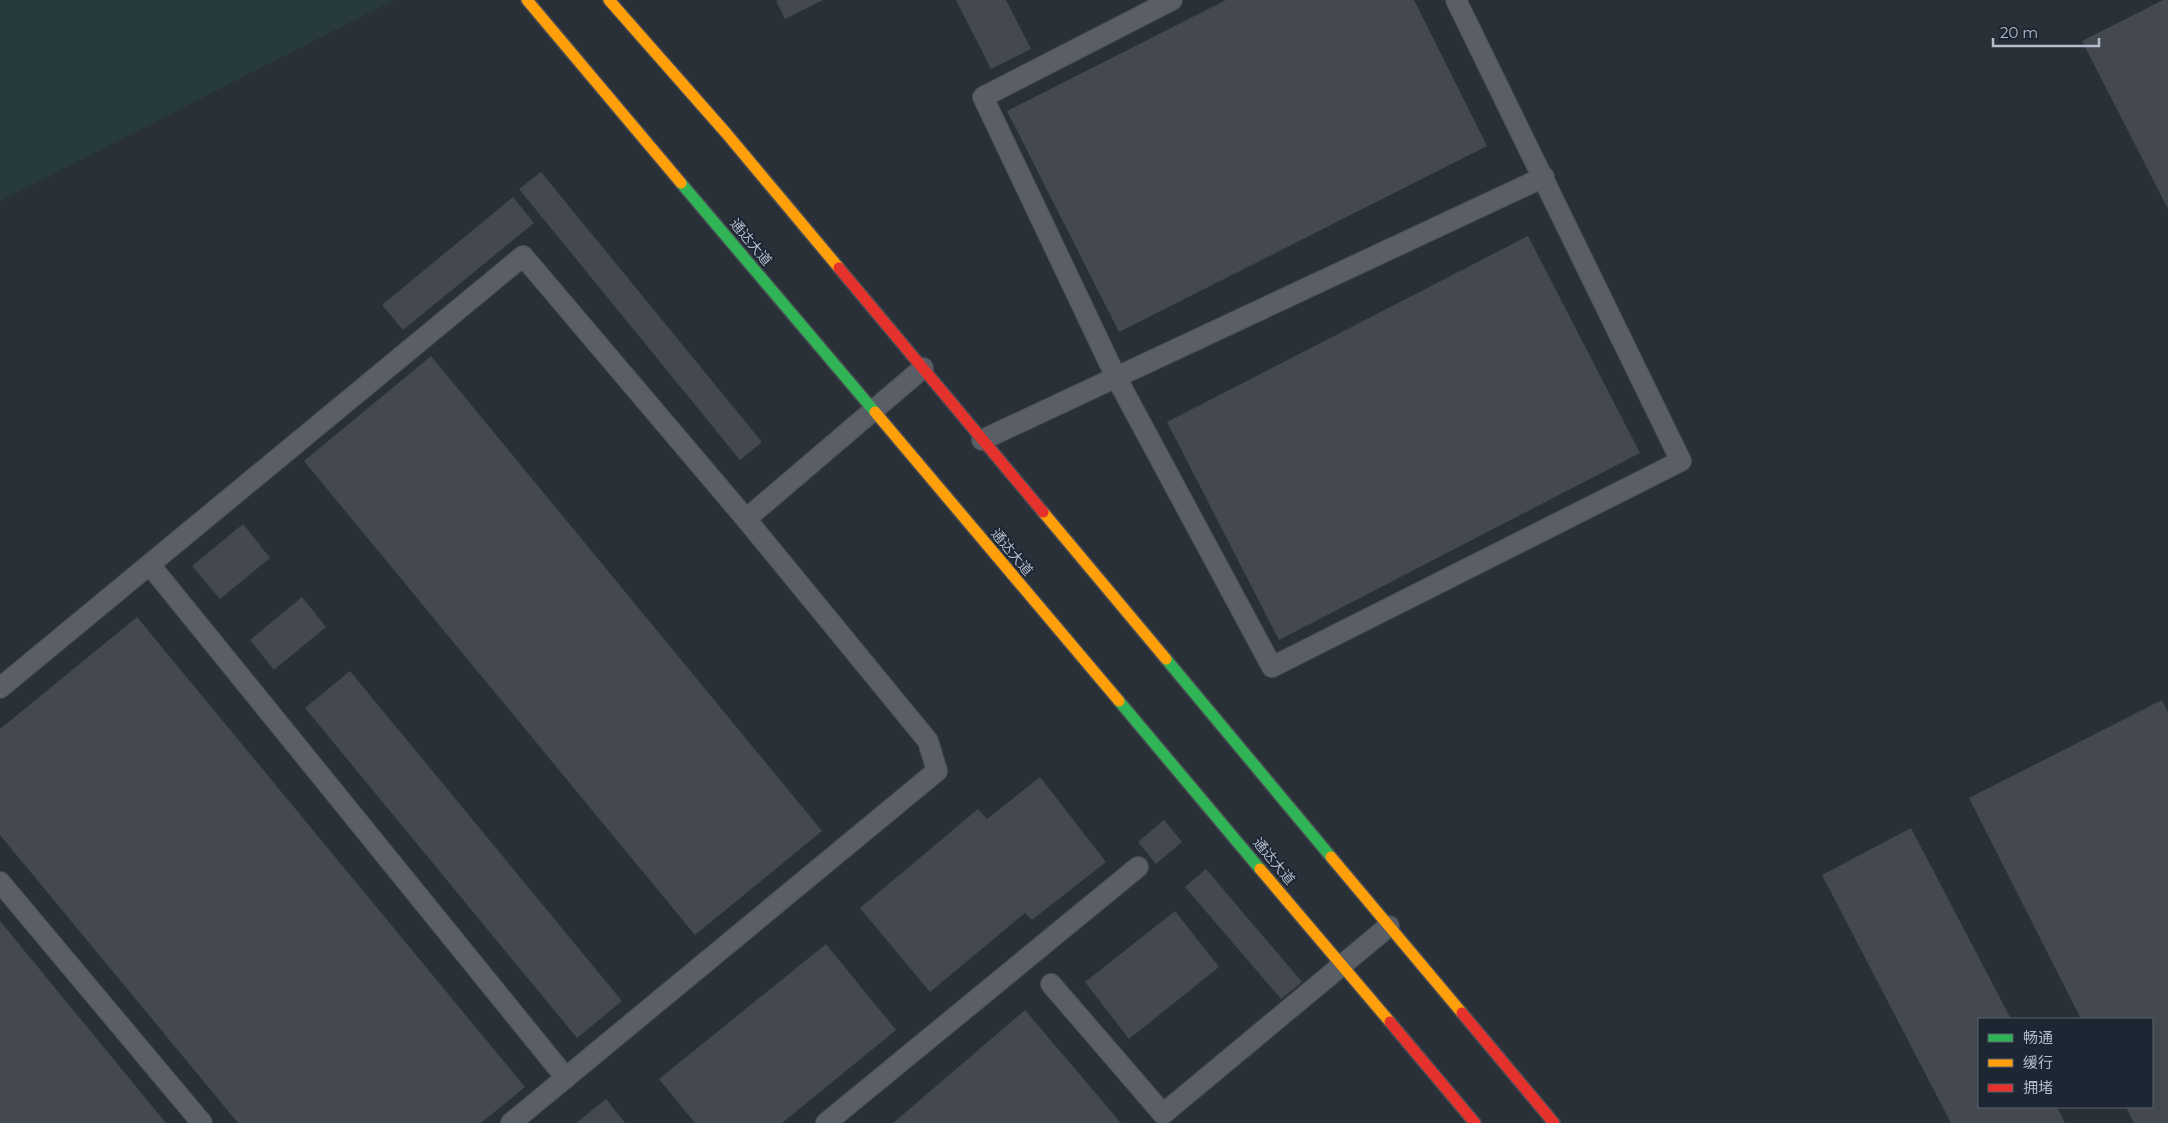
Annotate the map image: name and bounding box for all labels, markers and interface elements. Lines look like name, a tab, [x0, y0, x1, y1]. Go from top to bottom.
scale bar	[1993, 15, 2099, 47]
text: 20 m	[2000, 23, 2038, 42]
street label: 通达大道	[726, 215, 776, 269]
street label: 通达大道	[987, 525, 1037, 579]
street label: 通达大道	[1249, 834, 1299, 888]
legend	[1978, 1018, 2153, 1108]
text: 畅通	[2023, 1028, 2053, 1047]
text: 缓行	[2023, 1053, 2053, 1072]
text: 拥堵	[2023, 1078, 2053, 1097]

